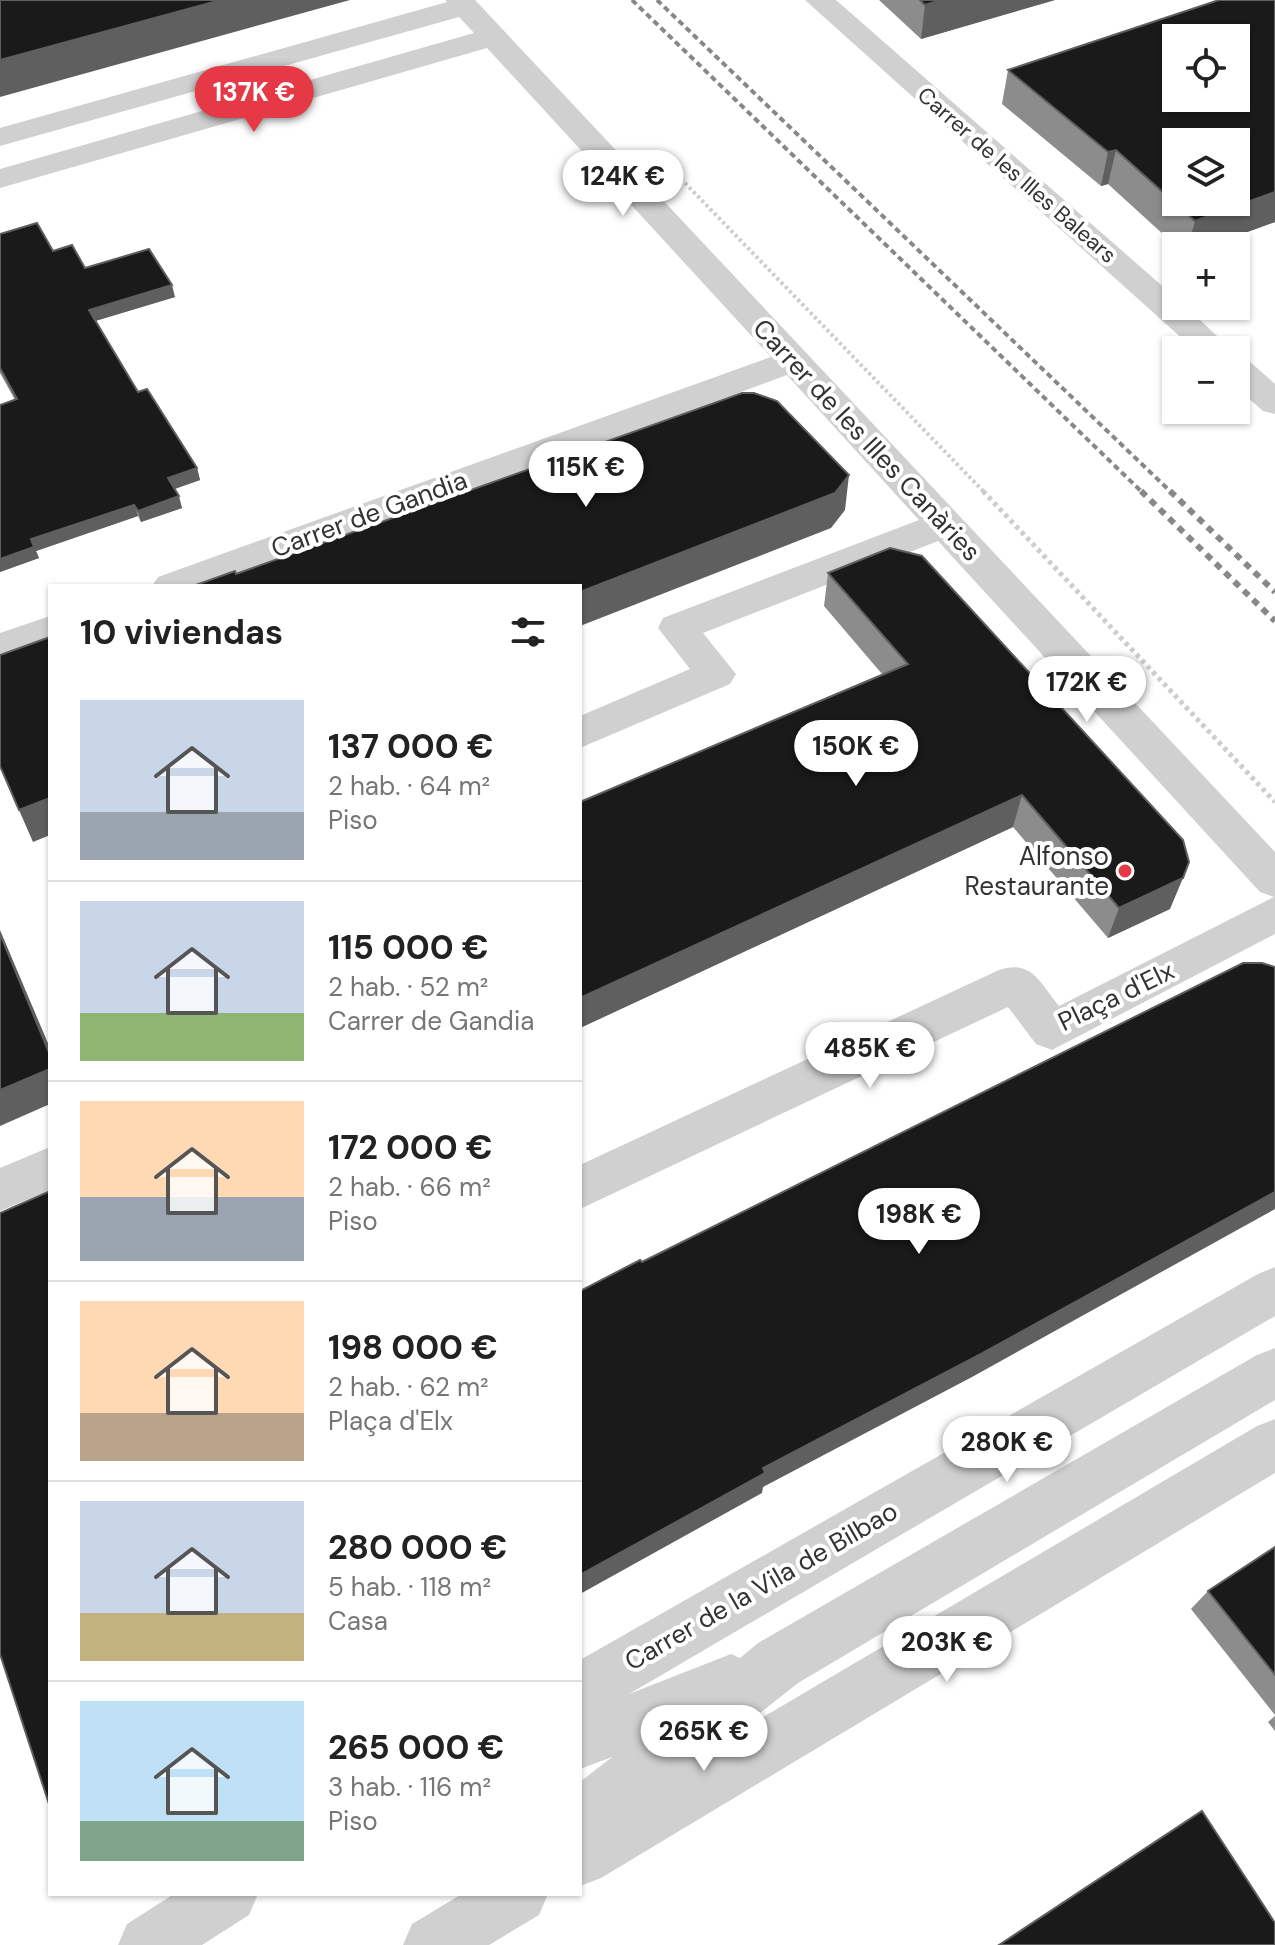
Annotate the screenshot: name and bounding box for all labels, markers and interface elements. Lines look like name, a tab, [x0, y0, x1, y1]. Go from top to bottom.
map controls	[1162, 24, 1250, 424]
button: locate	[1162, 24, 1250, 112]
pin: 137K €	[189, 66, 319, 134]
text: 137K €	[213, 75, 295, 109]
street label: Carrer de les Illes Balears	[911, 81, 1123, 269]
button: layers	[1162, 128, 1250, 216]
pin: 124K €	[558, 150, 688, 218]
text: 124K €	[581, 159, 665, 193]
button: +	[1162, 232, 1250, 320]
street label: Carrer de les Illes Canàries	[746, 312, 988, 568]
button: −	[1162, 336, 1250, 424]
pin: 115K €	[521, 441, 651, 509]
text: 115K €	[547, 450, 625, 484]
street label: Carrer de Gandia	[266, 463, 472, 565]
text: 10 viviendas	[80, 610, 283, 655]
icon: filters	[506, 610, 550, 654]
pin: 172K €	[1022, 656, 1152, 724]
text: 172K €	[1046, 665, 1128, 699]
pin: 150K €	[791, 720, 921, 788]
text: 137 000 €	[328, 724, 494, 769]
text: 150K €	[812, 729, 900, 763]
icon: home	[144, 732, 240, 828]
text: 2 hab. · 64 m²	[328, 769, 490, 803]
text: Piso	[328, 803, 378, 837]
place label: Alfonso Restaurante	[965, 839, 1109, 903]
marker: Alfonso Restaurante	[1116, 862, 1134, 880]
text: 115 000 €	[328, 925, 489, 970]
icon: home	[144, 933, 240, 1029]
street label: Plaça d'Elx	[1052, 953, 1180, 1039]
text: 2 hab. · 52 m²	[328, 970, 488, 1004]
text: Carrer de Gandia	[328, 1004, 534, 1038]
pin: 485K €	[805, 1022, 935, 1090]
text: 485K €	[823, 1031, 917, 1065]
text: 172 000 €	[328, 1125, 493, 1170]
icon: home	[144, 1133, 240, 1229]
text: 2 hab. · 66 m²	[328, 1170, 491, 1204]
pin: 198K €	[854, 1188, 984, 1256]
text: 198K €	[876, 1197, 962, 1231]
text: Piso	[328, 1204, 378, 1238]
text: 198 000 €	[328, 1325, 498, 1370]
icon: home	[144, 1333, 240, 1429]
text: 2 hab. · 62 m²	[328, 1370, 489, 1404]
text: Plaça d'Elx	[328, 1404, 453, 1438]
pin: 280K €	[942, 1416, 1072, 1484]
text: 280K €	[960, 1425, 1054, 1459]
street label: Carrer de la Vila de Bilbao	[618, 1494, 904, 1678]
text: 280 000 €	[328, 1525, 507, 1570]
icon: home	[144, 1533, 240, 1629]
text: 5 hab. · 118 m²	[328, 1570, 491, 1604]
text: Casa	[328, 1604, 388, 1638]
pin: 203K €	[882, 1616, 1012, 1684]
text: 203K €	[901, 1625, 993, 1659]
pin: 265K €	[639, 1705, 769, 1773]
text: 265K €	[659, 1714, 749, 1748]
text: 265 000 €	[328, 1725, 504, 1770]
icon: home	[144, 1733, 240, 1829]
text: 3 hab. · 116 m²	[328, 1770, 491, 1804]
text: Piso	[328, 1804, 378, 1838]

